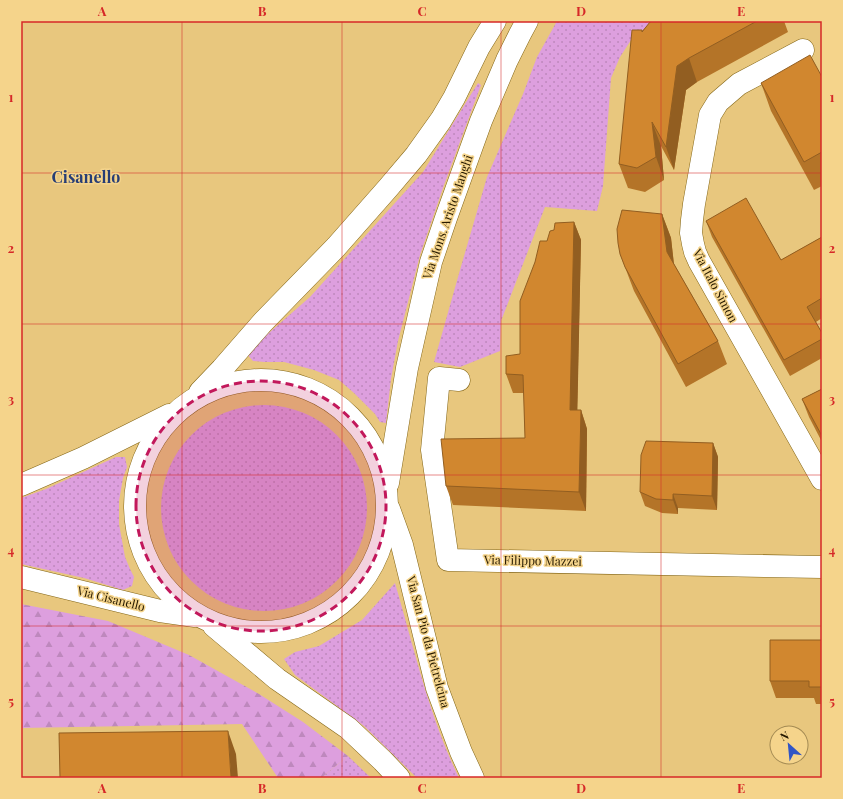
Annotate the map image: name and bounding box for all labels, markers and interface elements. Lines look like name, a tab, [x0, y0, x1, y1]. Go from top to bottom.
text: A	[97, 2, 107, 19]
text: B	[258, 2, 267, 19]
text: C	[417, 2, 427, 19]
text: D	[576, 2, 586, 19]
text: E	[737, 2, 745, 19]
text: 1	[9, 88, 14, 105]
text: 1	[830, 88, 835, 105]
street label: Via Mons. Aristo Manghi	[418, 152, 476, 282]
district label: Cisanello	[52, 166, 120, 187]
text: 2	[8, 239, 15, 256]
text: 2	[829, 239, 836, 256]
street label: Via Italo Simon	[689, 245, 742, 325]
text: 3	[8, 390, 14, 407]
text: 3	[829, 390, 835, 407]
text: 4	[8, 541, 15, 558]
text: 4	[829, 541, 836, 558]
street label: Via Filippo Mazzei	[483, 551, 582, 569]
street label: Via San Pio da Pietrelcina	[403, 573, 454, 709]
street label: Via Cisanello	[75, 582, 147, 614]
text: 5	[8, 692, 14, 709]
text: 5	[829, 692, 835, 709]
north arrow	[769, 725, 809, 765]
text: N	[777, 727, 791, 744]
text: A	[97, 779, 107, 796]
text: B	[258, 779, 267, 796]
text: C	[417, 779, 427, 796]
text: D	[576, 779, 586, 796]
text: E	[737, 779, 745, 796]

